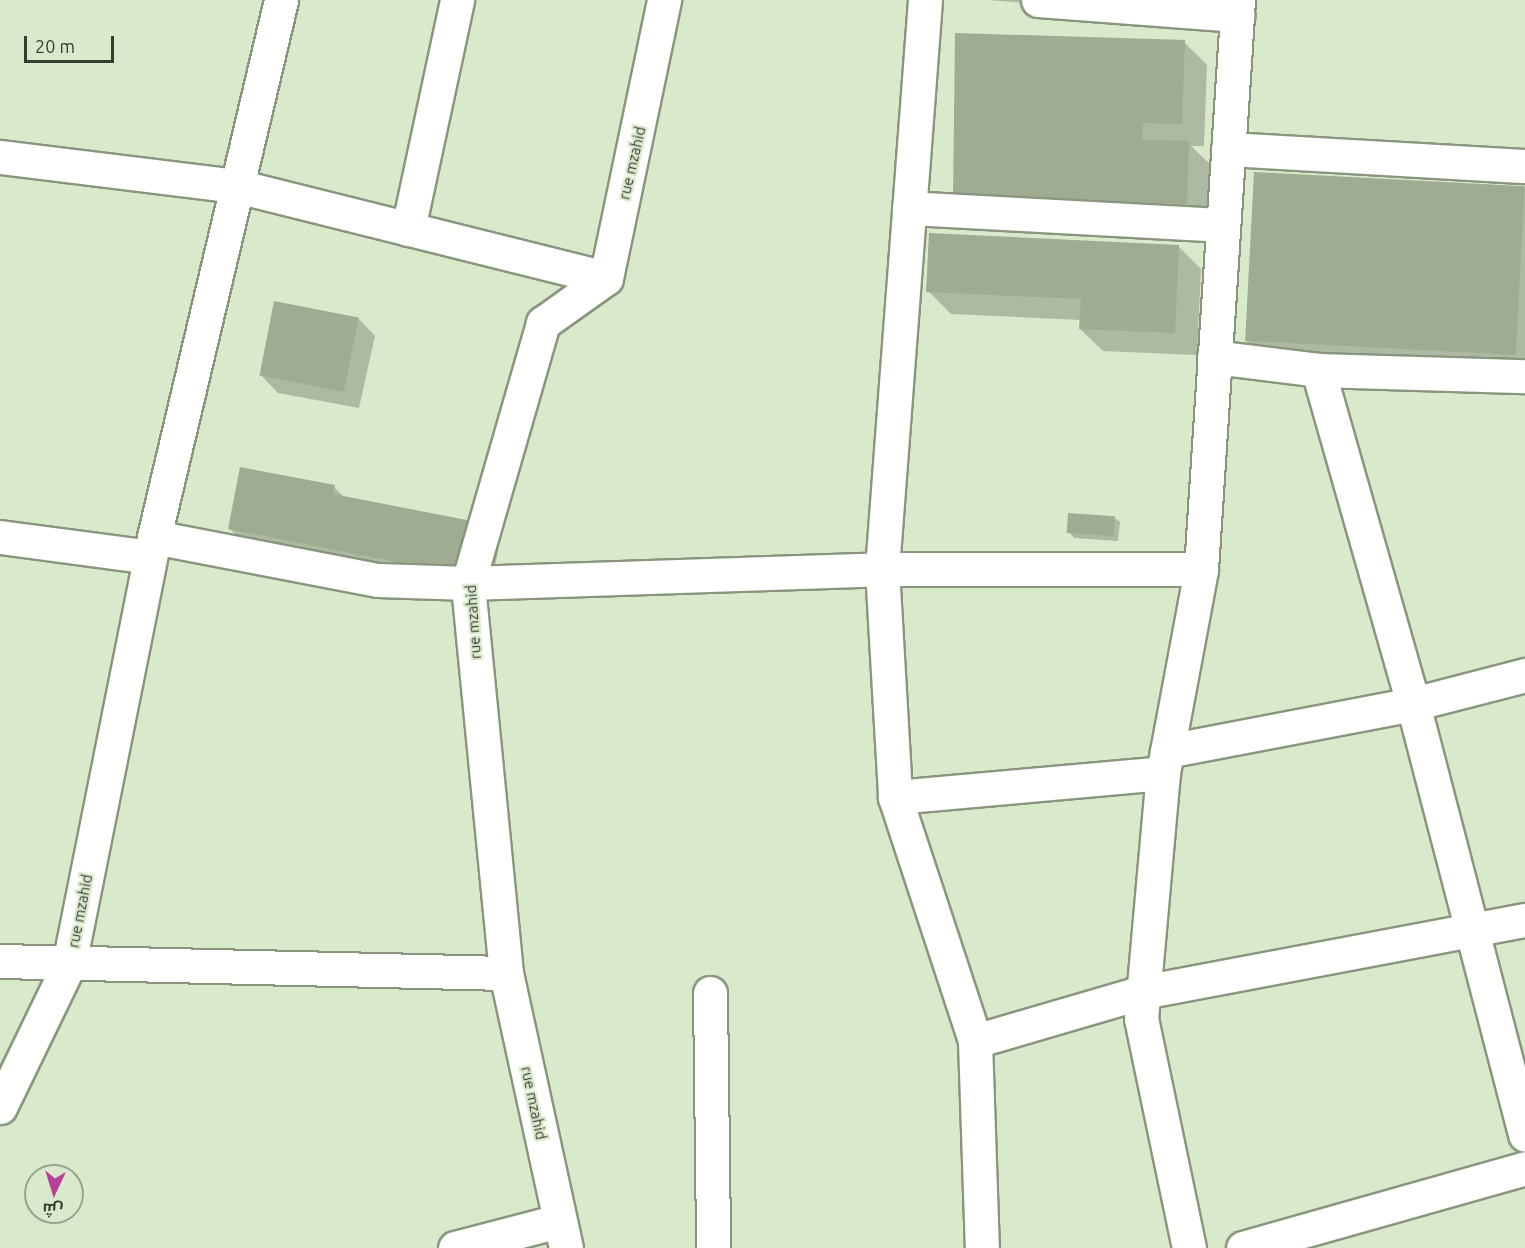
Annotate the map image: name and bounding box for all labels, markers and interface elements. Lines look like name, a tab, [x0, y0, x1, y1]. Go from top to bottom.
scale bar	[27, 24, 117, 62]
text: 20 m	[35, 36, 75, 56]
street label: rue mzahid	[615, 125, 649, 201]
street label: rue mzahid	[461, 584, 485, 660]
street label: rue mzahid	[64, 873, 96, 949]
street label: rue mzahid	[517, 1065, 551, 1141]
north arrow	[24, 1164, 84, 1224]
text: ش	[42, 1200, 64, 1220]

